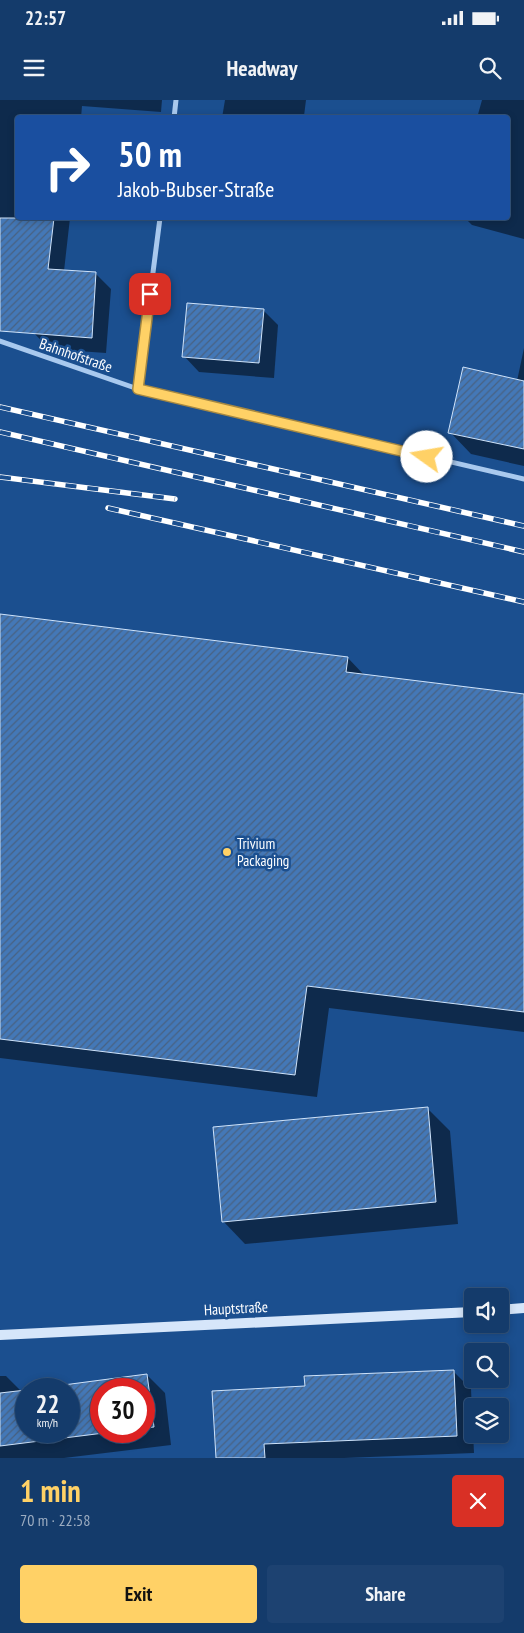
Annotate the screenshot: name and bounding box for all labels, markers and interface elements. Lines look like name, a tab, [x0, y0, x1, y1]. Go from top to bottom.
text: 22:57	[25, 6, 66, 30]
icon: menu	[20, 54, 48, 82]
text: Headway	[226, 54, 298, 82]
icon: search	[476, 54, 504, 82]
text: 50 m	[118, 131, 182, 177]
icon: right	[35, 135, 100, 200]
text: Jakob-Bubser-Straße	[118, 175, 274, 203]
pin	[129, 273, 171, 315]
icon: arrive	[136, 280, 164, 308]
street label: Bahnhofstraße	[37, 334, 115, 376]
position arrow	[400, 430, 452, 482]
place label: Trivium Packaging	[237, 834, 289, 870]
marker: Trivium Packaging	[221, 846, 233, 858]
map controls	[464, 1288, 509, 1443]
button: sound	[464, 1288, 509, 1333]
street label: Hauptstraße	[204, 1297, 268, 1319]
button: search	[464, 1343, 509, 1388]
speed limit sign: 30	[90, 1378, 155, 1443]
text: 22	[36, 1388, 59, 1420]
button: layers	[464, 1398, 509, 1443]
text: km/h	[37, 1415, 58, 1430]
text: 1 min	[20, 1471, 81, 1510]
button: close	[452, 1475, 504, 1527]
text: 70 m · 22:58	[20, 1510, 91, 1530]
button: Exit	[20, 1565, 257, 1623]
button: Share	[267, 1565, 504, 1623]

